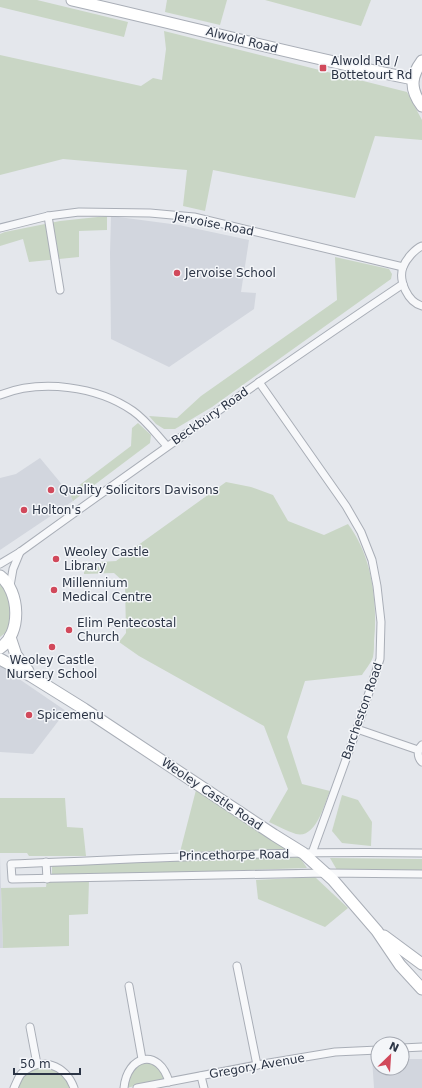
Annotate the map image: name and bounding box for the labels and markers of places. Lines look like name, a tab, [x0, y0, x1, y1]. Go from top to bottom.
place label: Alwold Rd / Bottetourt Rd	[331, 54, 412, 82]
marker: Alwold Rd / Bottetourt Rd	[318, 63, 328, 73]
place label: Jervoise School	[184, 266, 276, 280]
marker: Jervoise School	[172, 268, 182, 278]
place label: Quality Solicitors Davisons	[59, 483, 219, 497]
marker: Quality Solicitors Davisons	[46, 485, 56, 495]
place label: Holton's	[32, 503, 81, 517]
marker: Holton's	[19, 505, 29, 515]
place label: Weoley Castle Library	[64, 545, 149, 573]
marker: Weoley Castle Library	[51, 554, 61, 564]
place label: Millennium Medical Centre	[62, 576, 152, 604]
marker: Millennium Medical Centre	[49, 585, 59, 595]
place label: Elim Pentecostal Church	[77, 616, 176, 644]
marker: Elim Pentecostal Church	[64, 625, 74, 635]
marker: Weoley Castle Nursery School	[47, 642, 57, 652]
place label: Weoley Castle Nursery School	[7, 653, 97, 681]
place label: Spicemenu	[37, 708, 104, 722]
marker: Spicemenu	[24, 710, 34, 720]

